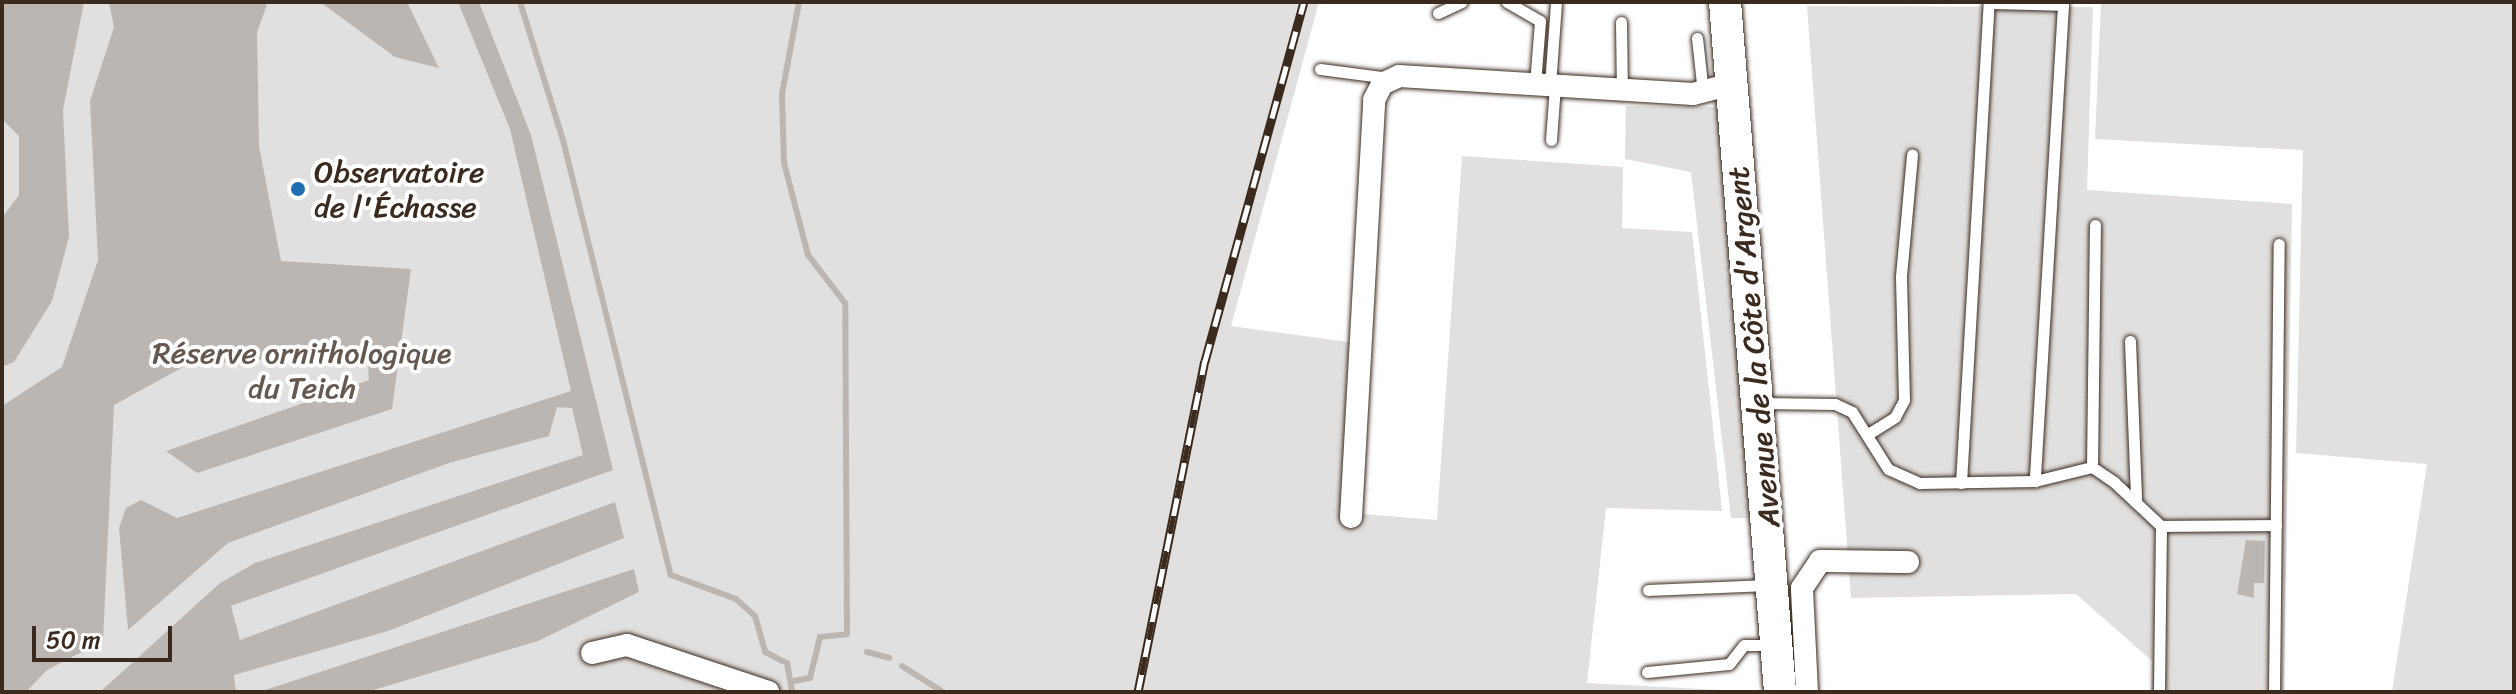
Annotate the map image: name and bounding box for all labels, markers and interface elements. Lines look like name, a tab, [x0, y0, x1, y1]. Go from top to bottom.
place label: Observatoire de l'Échasse	[314, 154, 484, 224]
street label: Avenue de la Côte d'Argent	[1720, 165, 1788, 529]
marker: Observatoire de l'Échasse	[289, 180, 307, 198]
park label: Réserve ornithologique du Teich	[152, 335, 452, 406]
scale bar	[36, 610, 176, 660]
text: 50 m	[46, 619, 101, 661]

